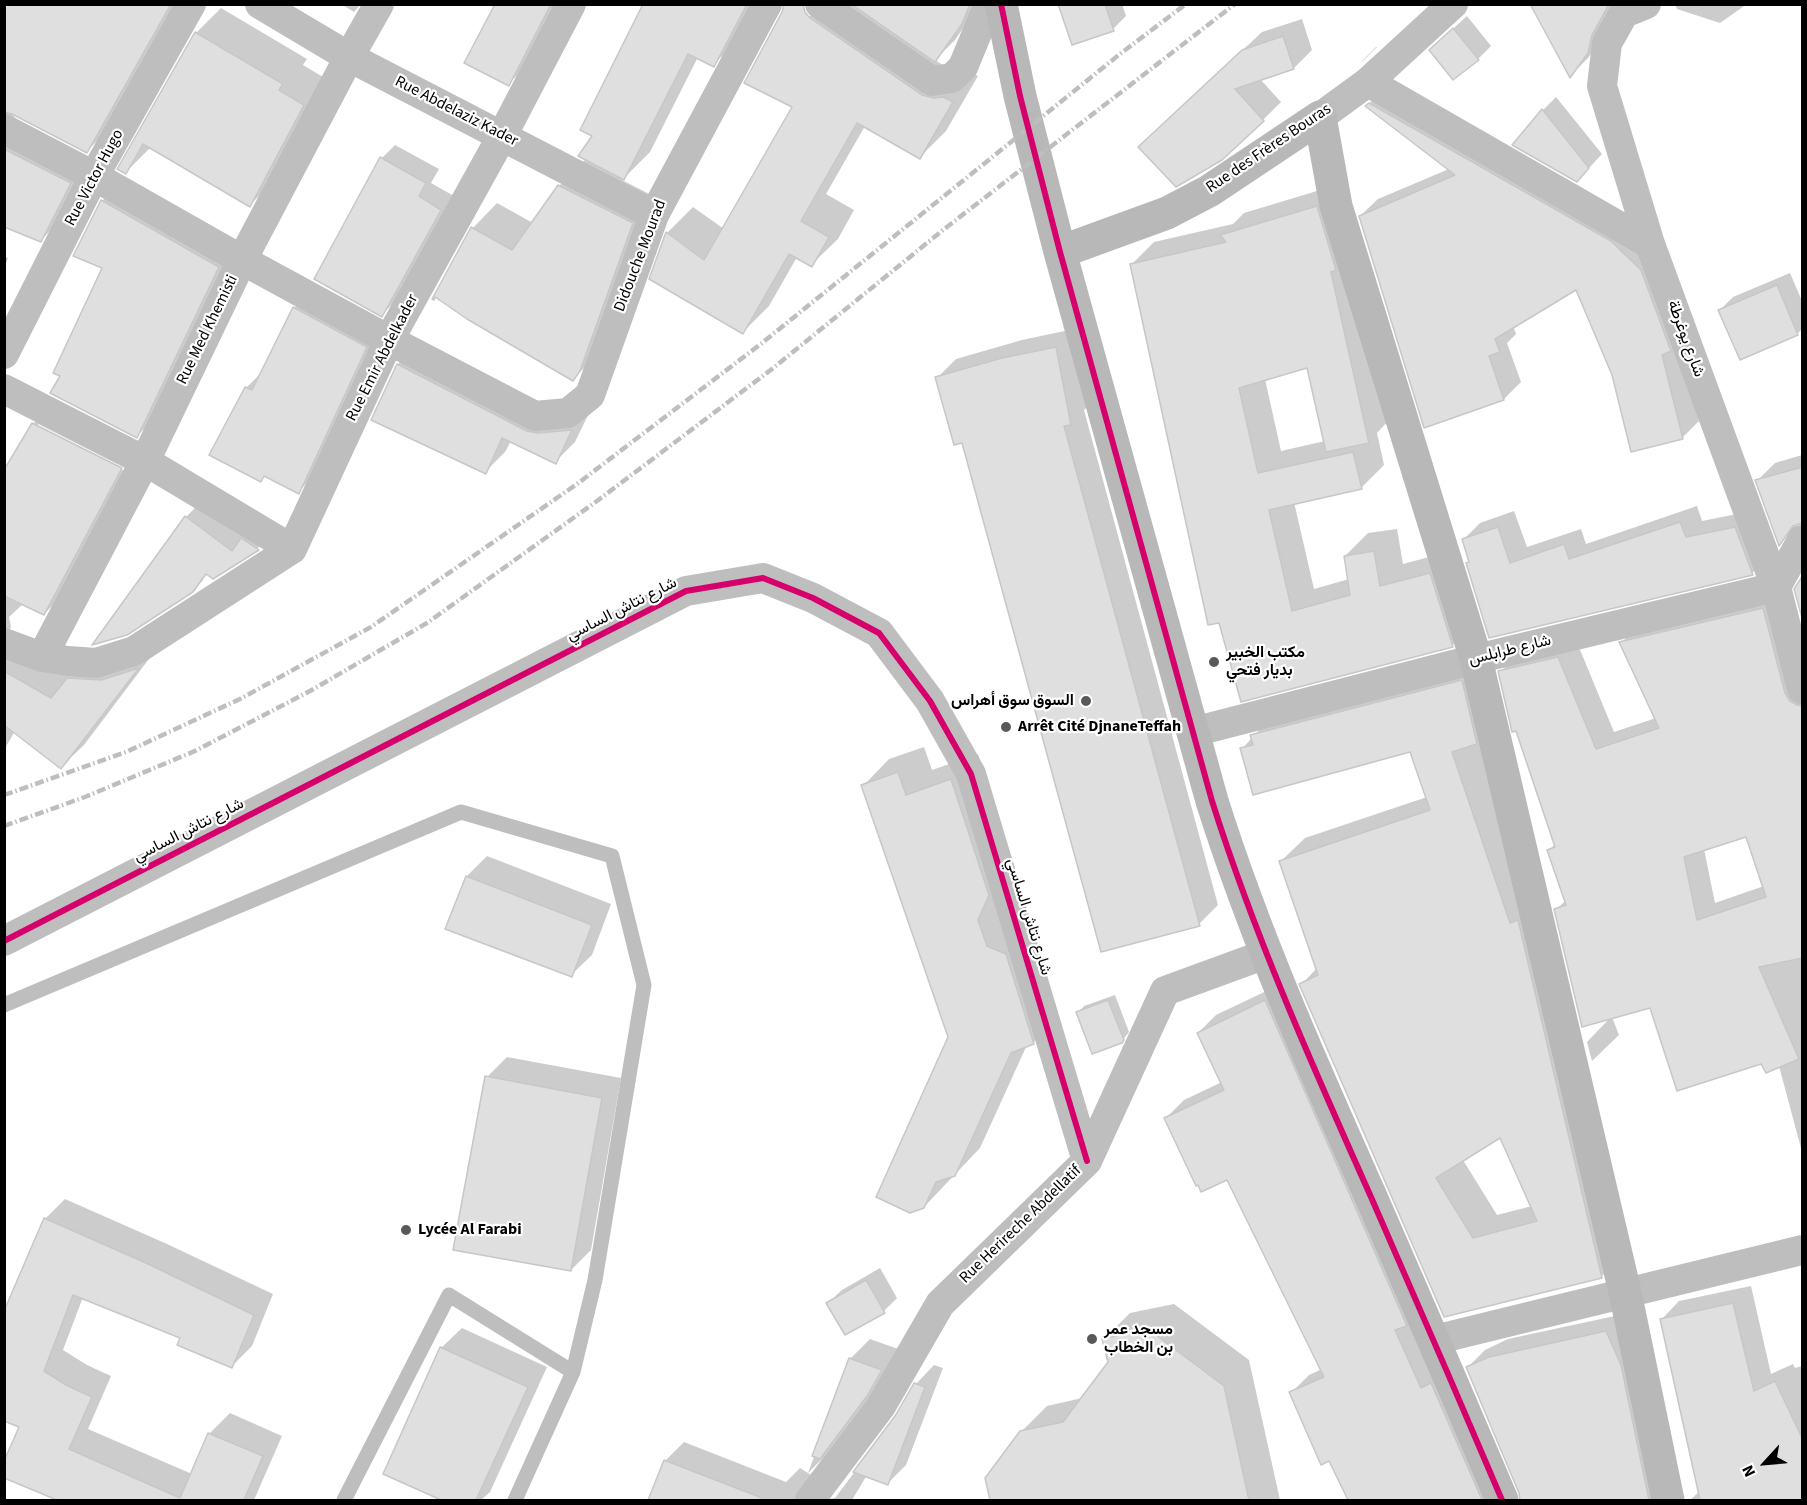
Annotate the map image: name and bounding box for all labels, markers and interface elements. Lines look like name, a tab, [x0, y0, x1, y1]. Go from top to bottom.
street label: Rue Abdelaziz Kader	[391, 73, 521, 151]
street label: Rue des Frères Bouras	[1203, 100, 1335, 198]
street label: Rue Victor Hugo	[62, 126, 128, 230]
street label: Didouche Mourad	[611, 197, 671, 315]
street label: Rue Med Khemisti	[173, 272, 243, 388]
street label: Rue Emir Abdelkader	[343, 291, 423, 425]
street label: شارع يوغرطة	[1662, 298, 1708, 380]
street label: شارع نتاش الساسي	[564, 574, 680, 646]
street label: شارع طرابلس	[1467, 632, 1553, 670]
place label: مكتب الخبير بديار فتحي	[1226, 643, 1305, 681]
marker: مكتب الخبير بديار فتحي	[1207, 655, 1221, 669]
place label: السوق سوق أهراس	[951, 691, 1074, 711]
marker: السوق سوق أهراس	[1079, 694, 1093, 708]
place label: Arrêt Cité DjnaneTeffah	[1018, 717, 1181, 737]
marker: Arrêt Cité DjnaneTeffah	[999, 720, 1013, 734]
street label: شارع نتاش الساسي	[131, 795, 247, 867]
street label: شارع نتاش الساسي	[1001, 856, 1055, 978]
street label: Rue Herireche Abdellatif	[956, 1162, 1086, 1288]
place label: Lycée Al Farabi	[418, 1220, 522, 1240]
marker: Lycée Al Farabi	[399, 1223, 413, 1237]
place label: مسجد عمر بن الخطاب	[1104, 1320, 1173, 1358]
marker: مسجد عمر بن الخطاب	[1085, 1332, 1099, 1346]
north arrow	[1735, 1433, 1795, 1493]
text: N	[1737, 1461, 1761, 1481]

